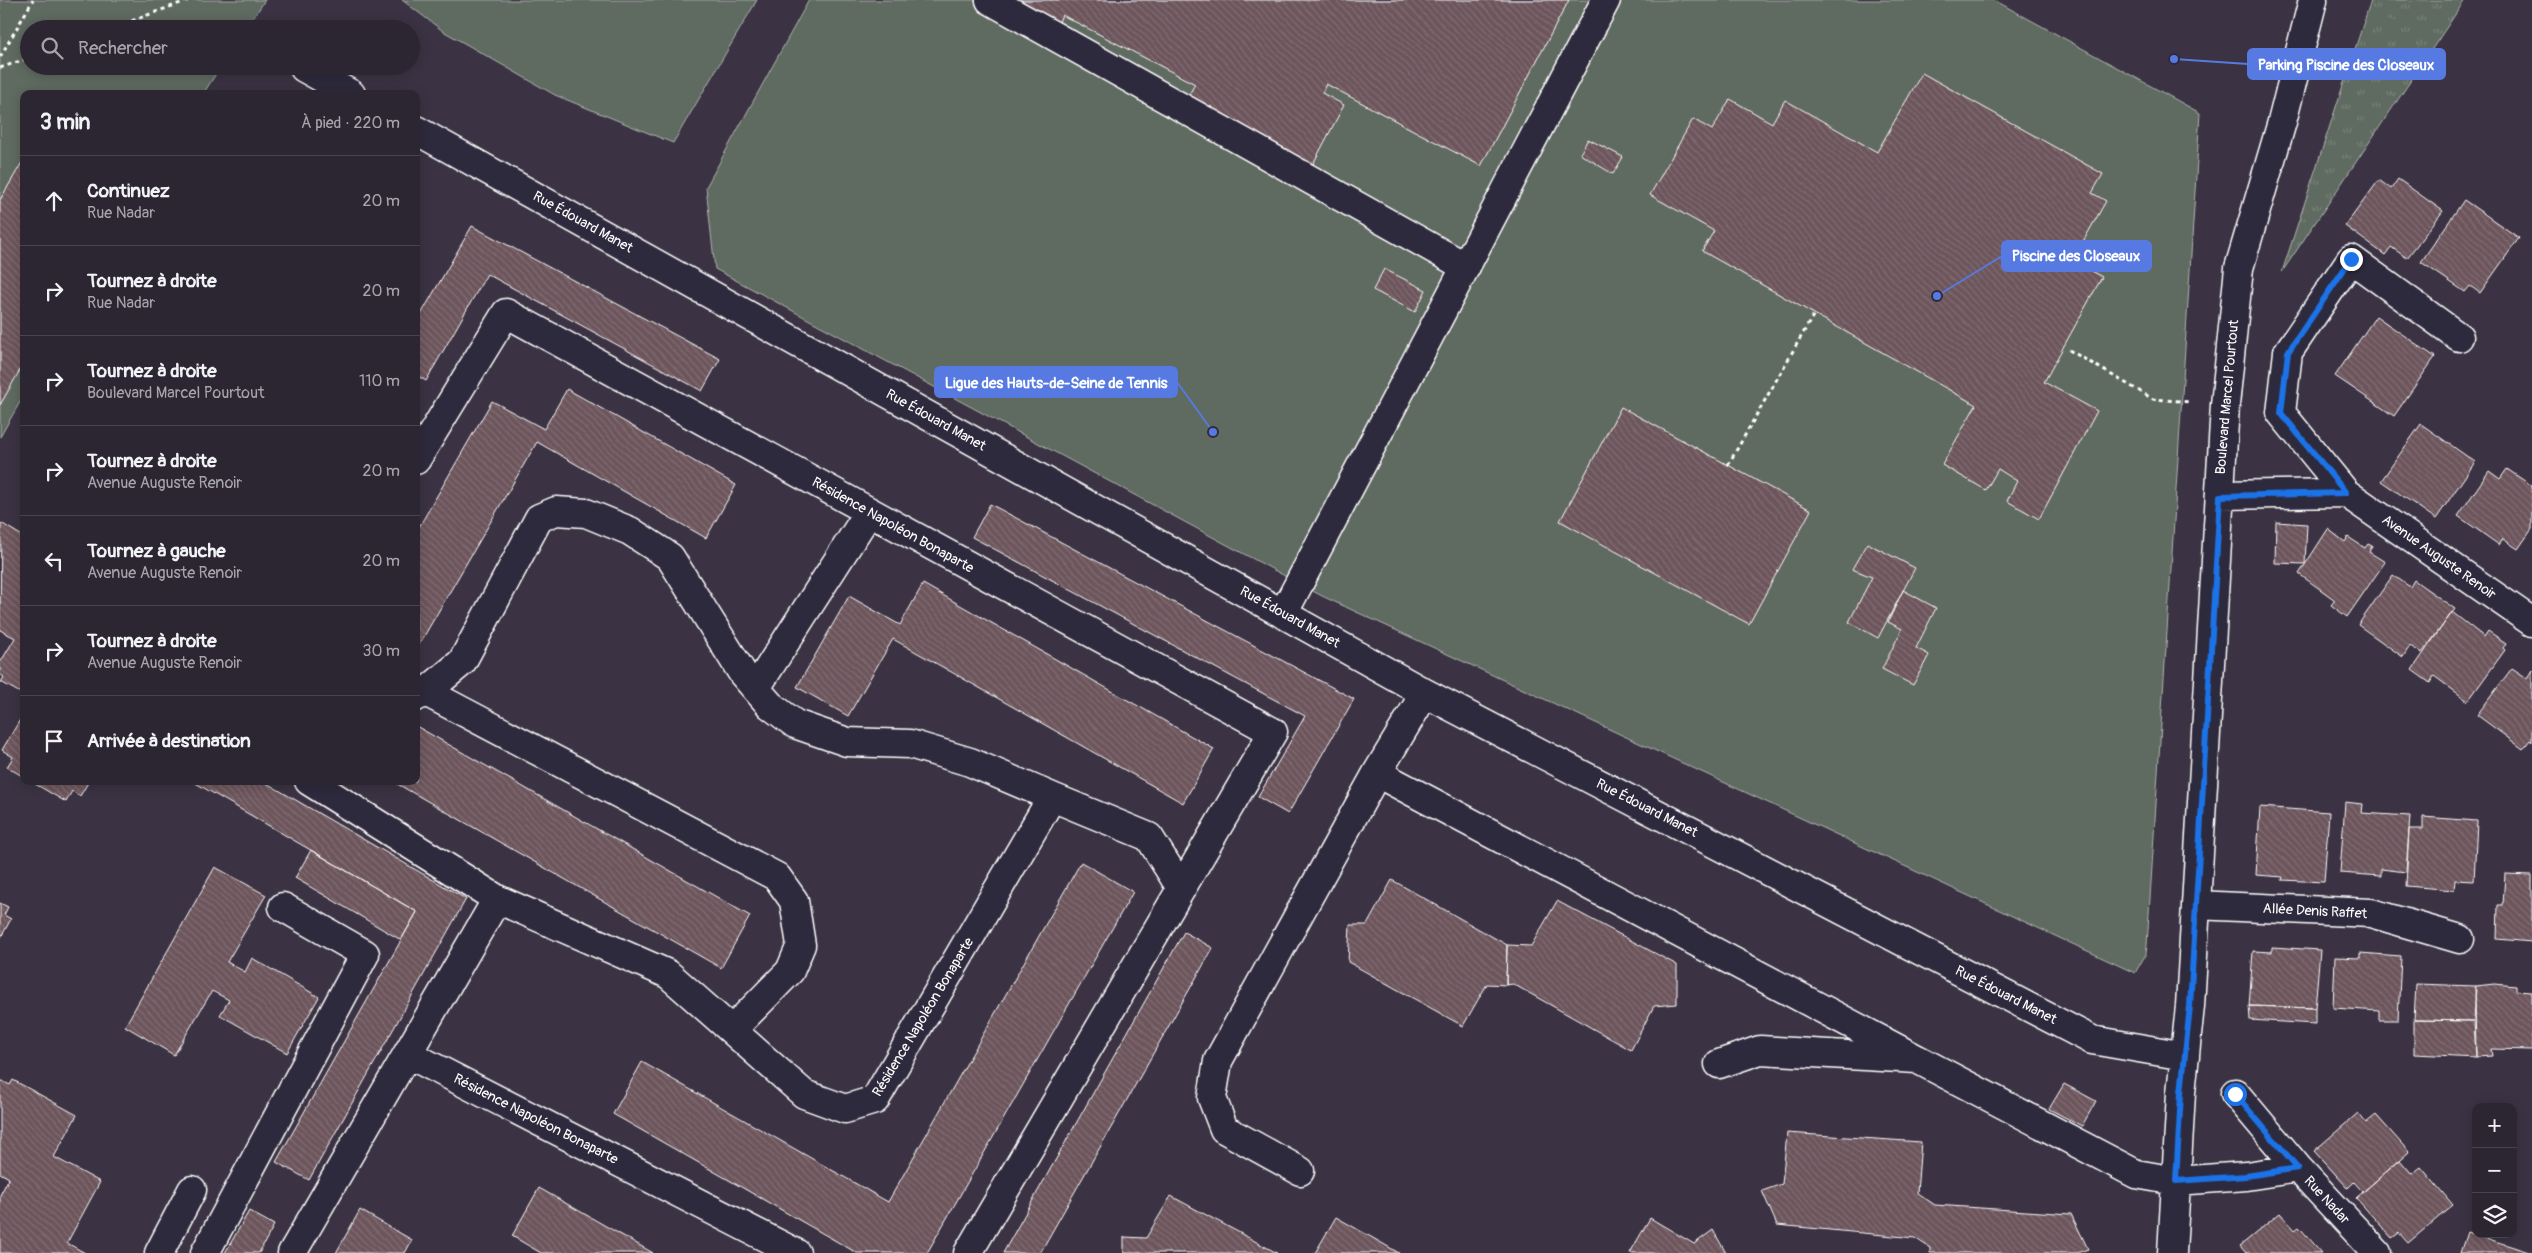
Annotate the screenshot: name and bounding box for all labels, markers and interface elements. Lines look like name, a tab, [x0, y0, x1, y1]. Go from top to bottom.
search box	[20, 20, 420, 75]
icon: search	[38, 34, 66, 62]
text: Rechercher	[78, 36, 168, 60]
callout: Parking Piscine des Closeaux	[2248, 49, 2445, 79]
text: Parking Piscine des Closeaux	[2258, 56, 2435, 75]
text: 3 min	[40, 109, 90, 136]
text: À pied · 220 m	[301, 113, 400, 133]
text: Continuez	[87, 179, 170, 203]
icon: ahead	[40, 187, 68, 215]
street label: Rue Édouard Manet	[530, 187, 637, 257]
text: 20 m	[362, 191, 400, 211]
text: Rue Nadar	[87, 203, 155, 223]
callout: Piscine des Closeaux	[2002, 241, 2151, 271]
text: Piscine des Closeaux	[2012, 247, 2141, 266]
route end	[2340, 248, 2363, 271]
text: Tournez à droite	[87, 269, 217, 293]
icon: right	[40, 277, 68, 305]
text: 20 m	[362, 281, 400, 301]
text: Rue Nadar	[87, 293, 155, 313]
street label: Boulevard Marcel Pourtout	[2212, 319, 2242, 475]
text: Tournez à droite	[87, 359, 217, 383]
icon: right	[40, 367, 68, 395]
callout: Ligue des Hauts-de-Seine de Tennis	[935, 367, 1177, 397]
text: 110 m	[359, 371, 400, 391]
text: Ligue des Hauts-de-Seine de Tennis	[945, 374, 1168, 393]
text: Boulevard Marcel Pourtout	[87, 383, 264, 403]
street label: Rue Édouard Manet	[883, 385, 990, 455]
text: Tournez à droite	[87, 449, 217, 473]
icon: right	[40, 457, 68, 485]
text: 20 m	[362, 461, 400, 481]
text: Avenue Auguste Renoir	[87, 473, 242, 493]
street label: Résidence Napoléon Bonaparte	[809, 473, 977, 577]
street label: Avenue Auguste Renoir	[2379, 511, 2499, 603]
text: Tournez à gauche	[87, 539, 226, 563]
icon: left	[40, 547, 68, 575]
text: 20 m	[362, 551, 400, 571]
text: Avenue Auguste Renoir	[87, 563, 242, 583]
street label: Rue Édouard Manet	[1237, 582, 1344, 652]
text: Tournez à droite	[87, 629, 217, 653]
icon: right	[40, 637, 68, 665]
text: 30 m	[362, 641, 400, 661]
text: Avenue Auguste Renoir	[87, 653, 242, 673]
icon: arrive	[40, 727, 68, 755]
text: Arrivée à destination	[87, 729, 251, 753]
street label: Rue Édouard Manet	[1593, 774, 1701, 841]
street label: Allée Denis Raffet	[2262, 900, 2368, 922]
street label: Résidence Napoléon Bonaparte	[869, 934, 977, 1100]
street label: Rue Édouard Manet	[1952, 961, 2060, 1028]
street label: Résidence Napoléon Bonaparte	[451, 1070, 621, 1168]
route start	[2224, 1083, 2247, 1106]
map controls	[2472, 1103, 2517, 1238]
button: +	[2472, 1103, 2517, 1148]
button: −	[2472, 1148, 2517, 1193]
street label: Rue Nadar	[2301, 1172, 2353, 1228]
button: layers	[2472, 1193, 2517, 1238]

